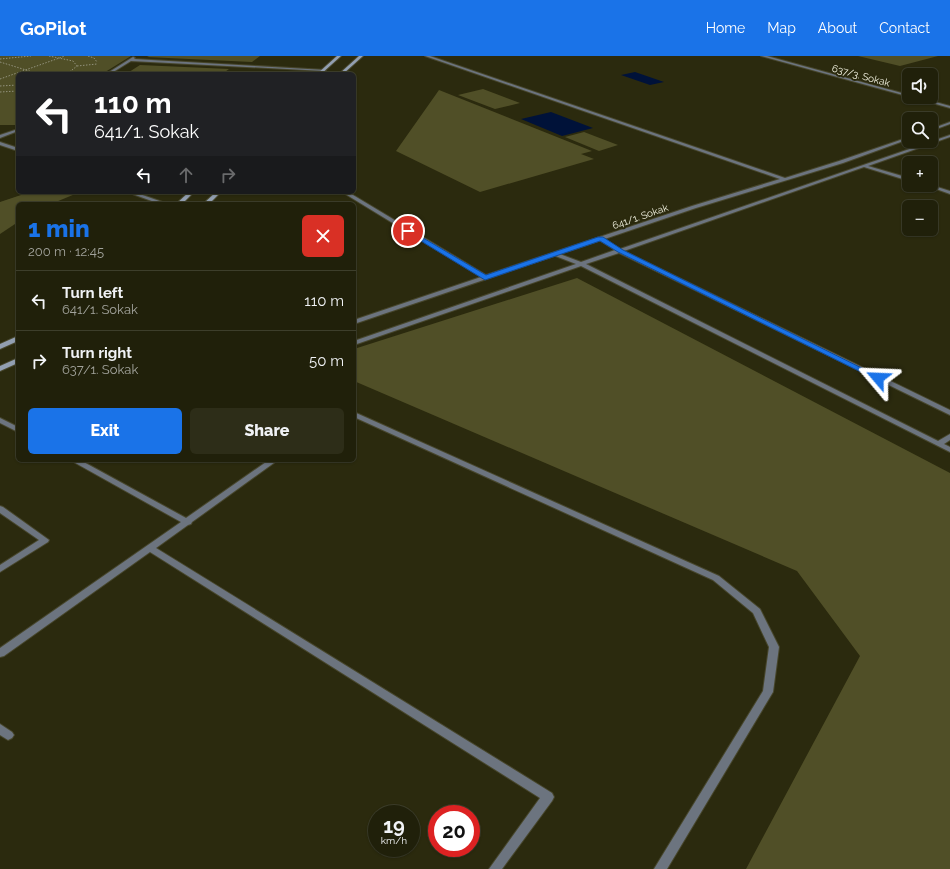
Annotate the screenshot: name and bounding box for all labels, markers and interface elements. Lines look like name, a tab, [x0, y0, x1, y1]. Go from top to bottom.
text: GoPilot	[20, 17, 86, 39]
text: Home	[706, 20, 745, 36]
text: Map	[767, 20, 796, 36]
text: About	[818, 20, 857, 36]
text: Contact	[879, 20, 930, 36]
street label: 637/3. Sokak	[831, 62, 892, 89]
map controls	[902, 68, 938, 236]
button: sound	[902, 68, 938, 104]
text: 110 m	[94, 87, 172, 120]
icon: left	[28, 88, 80, 140]
button: search	[902, 112, 938, 148]
text: 641/1. Sokak	[94, 121, 199, 142]
button: +	[902, 156, 938, 192]
icon: left	[133, 164, 155, 186]
icon: ahead	[175, 164, 197, 186]
icon: right	[217, 164, 239, 186]
button: −	[902, 200, 938, 236]
street label: 641/1. Sokak	[611, 202, 670, 231]
text: 1 min	[28, 214, 90, 243]
pin	[391, 214, 425, 248]
button: close	[302, 215, 344, 257]
icon: arrive	[397, 220, 419, 242]
text: 200 m · 12:45	[28, 244, 104, 259]
text: Turn left	[62, 284, 123, 302]
icon: left	[28, 290, 50, 312]
text: 110 m	[304, 292, 344, 310]
text: 641/1. Sokak	[62, 302, 138, 317]
text: Turn right	[62, 344, 132, 362]
icon: right	[28, 350, 50, 372]
text: 50 m	[309, 352, 344, 370]
position arrow	[857, 357, 899, 399]
text: 637/1. Sokak	[62, 362, 138, 377]
button: Exit	[28, 408, 182, 454]
button: Share	[190, 408, 344, 454]
speed limit sign: 20	[428, 805, 480, 857]
text: 19	[383, 814, 405, 838]
text: km/h	[381, 835, 407, 846]

